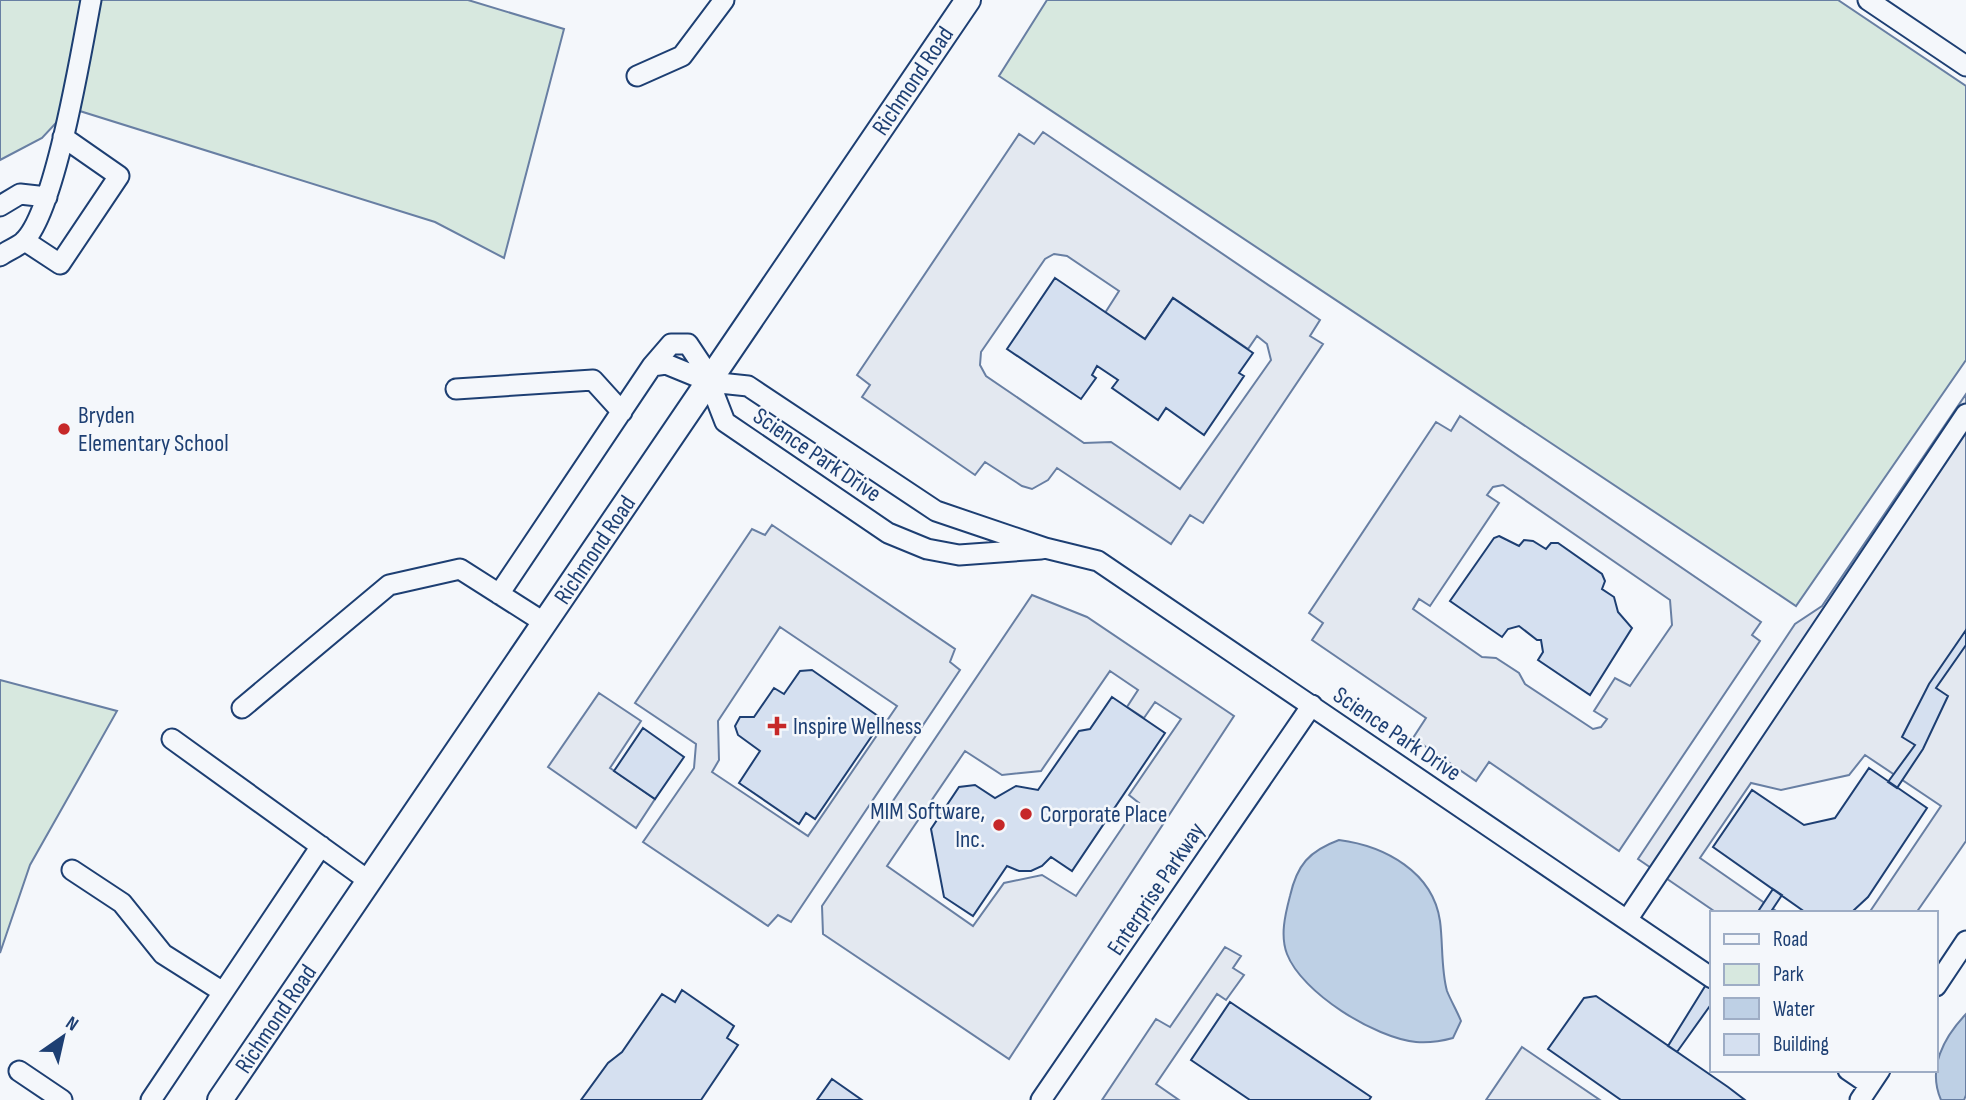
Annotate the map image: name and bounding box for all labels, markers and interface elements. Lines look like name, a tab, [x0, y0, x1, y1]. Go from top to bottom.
street label: Richmond Road	[866, 21, 960, 141]
place label: Bryden Elementary School	[78, 401, 229, 458]
street label: Science Park Drive	[748, 402, 886, 508]
marker: Bryden Elementary School	[56, 421, 72, 437]
street label: Richmond Road	[548, 490, 642, 610]
street label: Science Park Drive	[1328, 681, 1466, 787]
place label: Inspire Wellness	[793, 712, 922, 741]
marker: Inspire Wellness	[767, 716, 787, 736]
place label: MIM Software, Inc.	[870, 797, 985, 854]
place label: Corporate Place	[1040, 800, 1168, 829]
marker: Corporate Place	[1018, 806, 1034, 822]
marker: MIM Software, Inc.	[991, 817, 1007, 833]
street label: Enterprise Parkway	[1101, 817, 1211, 961]
legend	[1710, 911, 1938, 1072]
text: Road	[1773, 927, 1808, 952]
street label: Richmond Road	[229, 959, 323, 1079]
text: Park	[1773, 962, 1804, 987]
text: Water	[1773, 997, 1815, 1022]
north arrow	[28, 1002, 98, 1072]
text: N	[61, 1012, 82, 1037]
text: Building	[1773, 1032, 1829, 1057]

